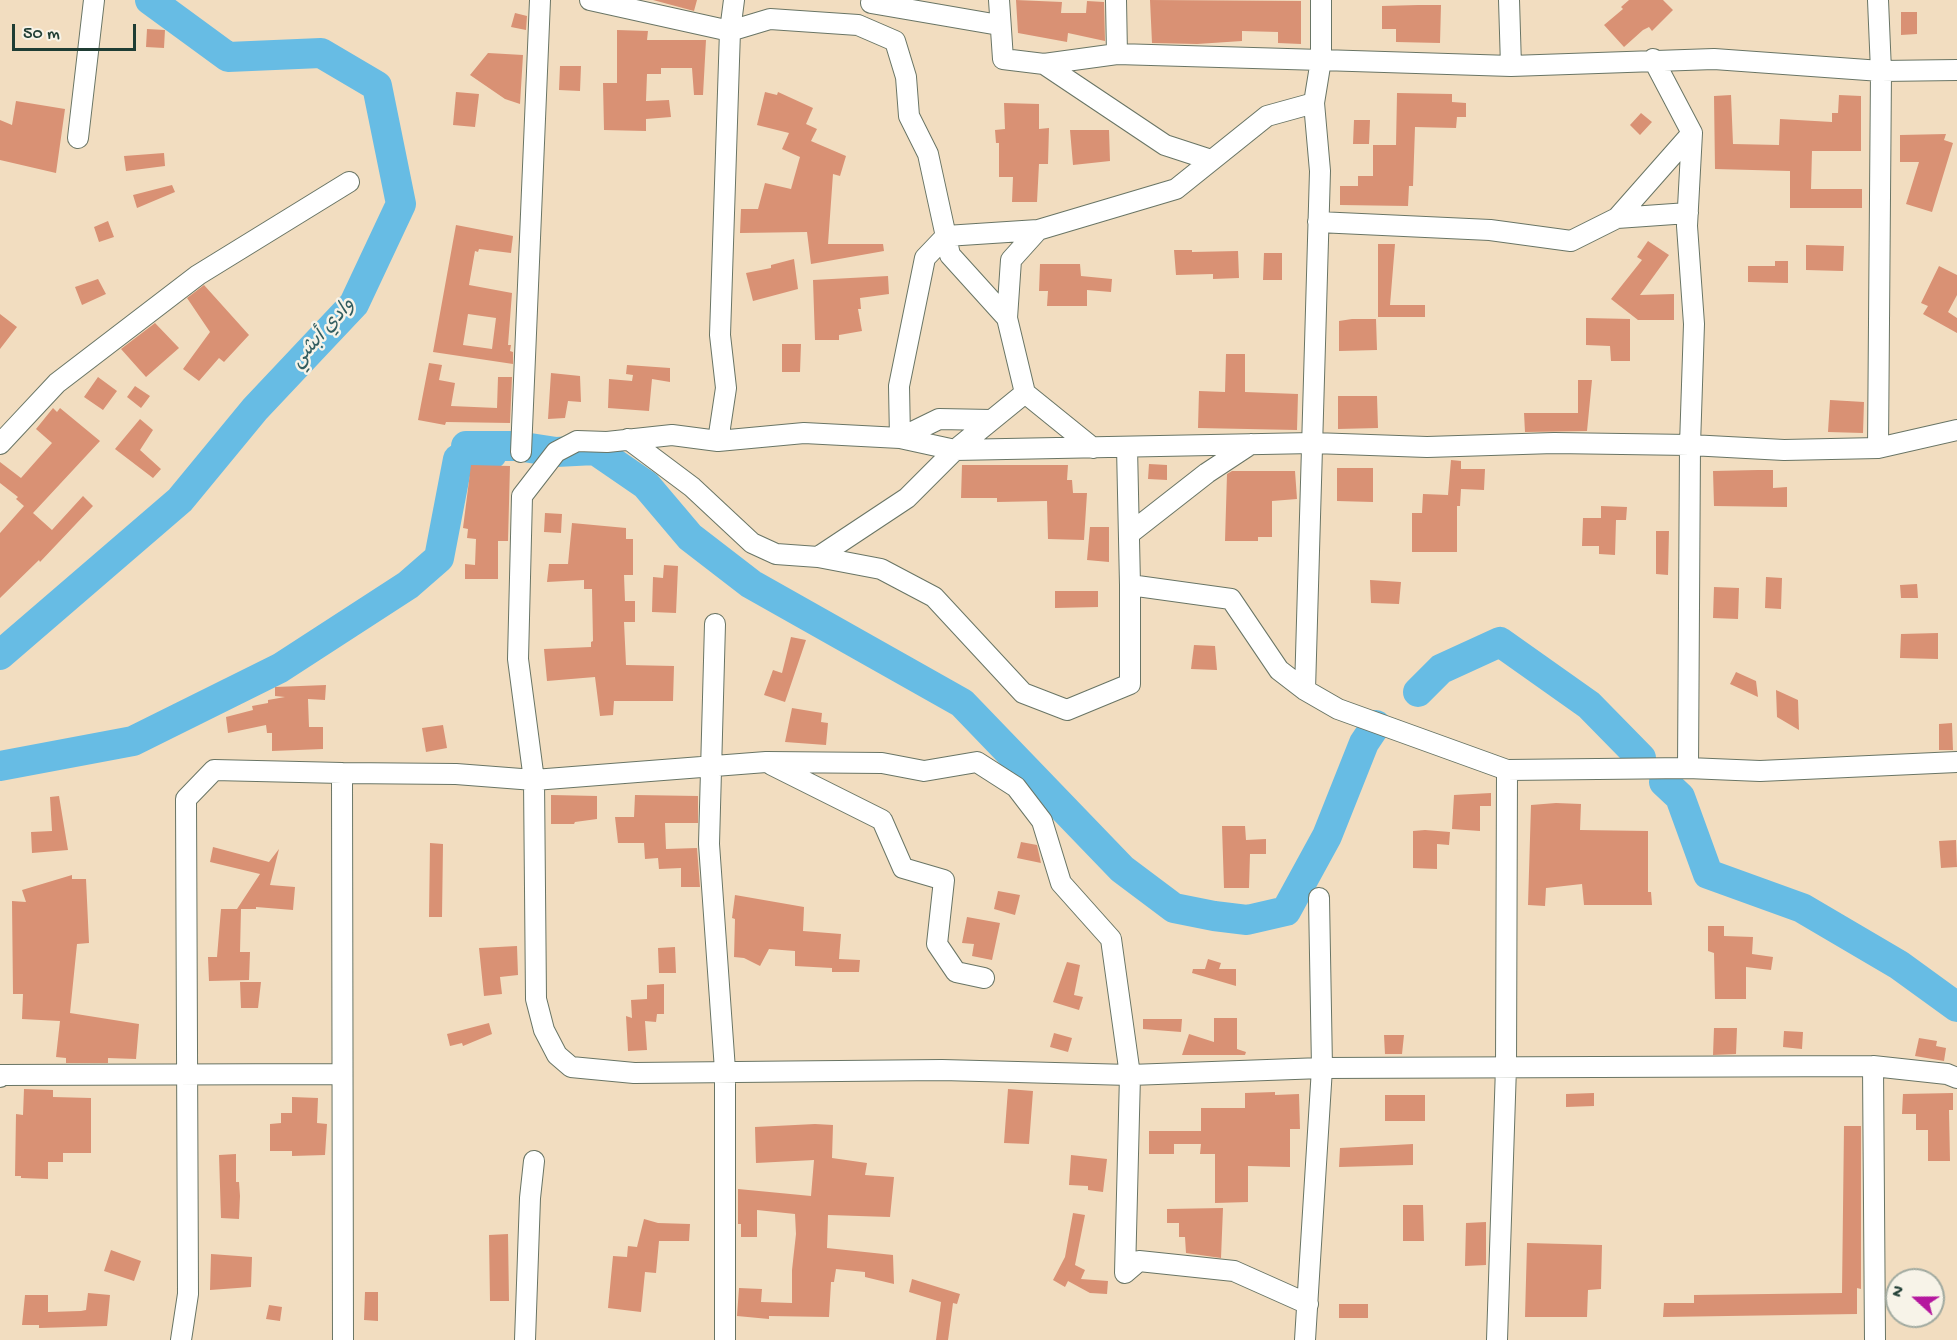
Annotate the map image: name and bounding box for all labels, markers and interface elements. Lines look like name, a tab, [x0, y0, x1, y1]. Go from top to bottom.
scale bar	[15, 12, 140, 50]
text: 50 m	[23, 24, 60, 45]
water label: وادي أبشي	[287, 294, 361, 374]
north arrow	[1885, 1268, 1945, 1328]
text: N	[1889, 1284, 1910, 1300]

